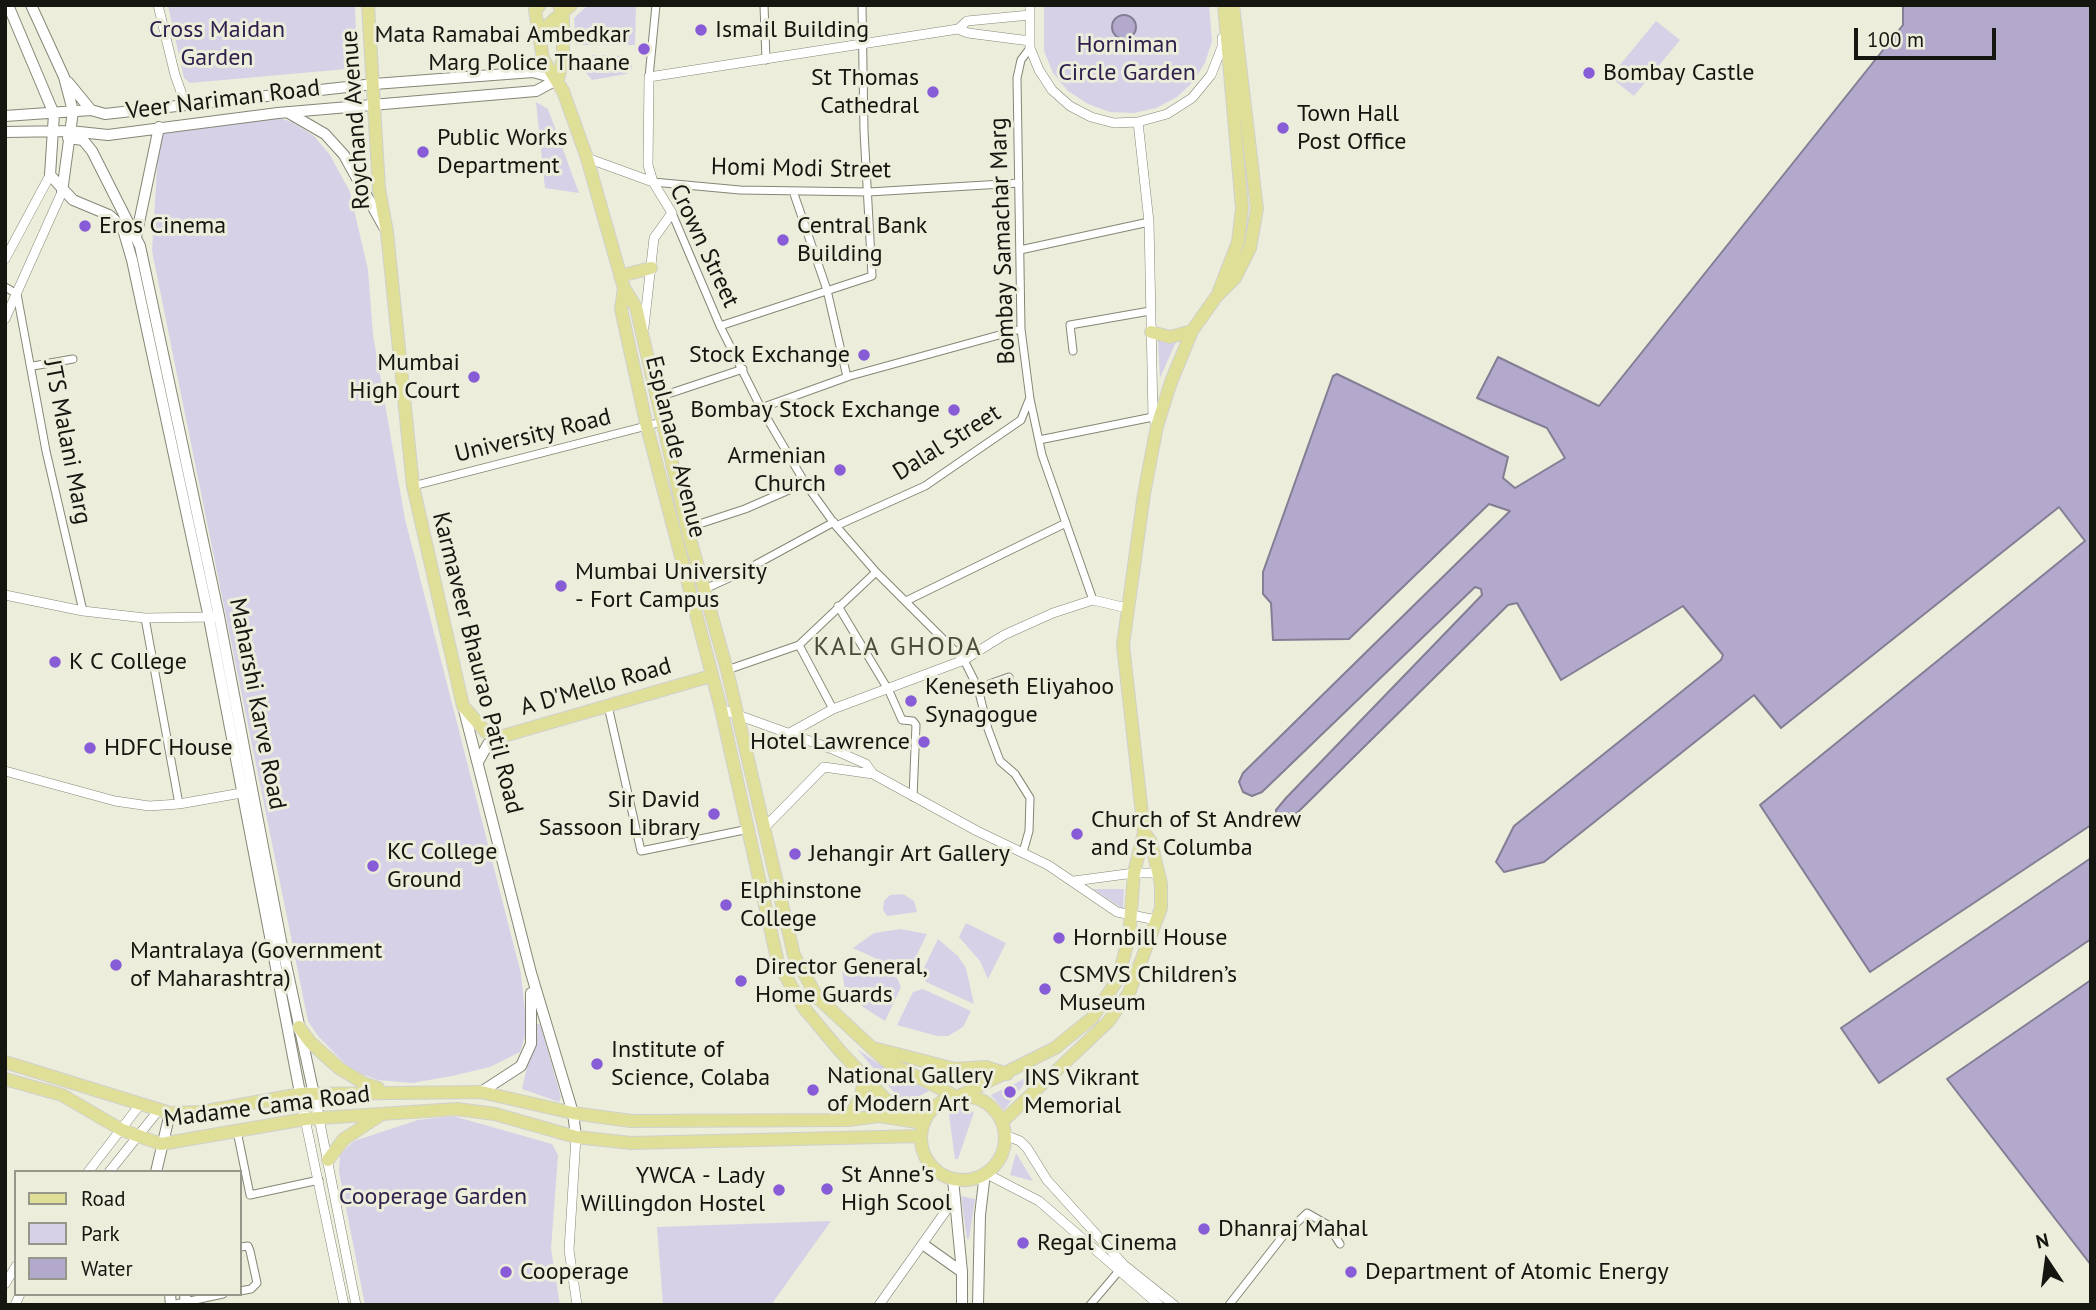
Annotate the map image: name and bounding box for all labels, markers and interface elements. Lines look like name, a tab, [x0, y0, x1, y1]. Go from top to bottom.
scale bar	[1858, 14, 2000, 58]
park label: Cross Maidan Garden	[149, 16, 285, 72]
place label: Ismail Building	[715, 16, 869, 44]
place label: Mata Ramabai Ambedkar Marg Police Thaane	[374, 21, 630, 77]
marker: Ismail Building	[693, 22, 709, 38]
text: 100 m	[1867, 26, 1924, 53]
street label: Roychand Avenue	[335, 29, 377, 211]
park label: Horniman Circle Garden	[1058, 31, 1196, 87]
marker: Mata Ramabai Ambedkar Marg Police Thaane	[636, 41, 652, 57]
place label: Bombay Castle	[1603, 59, 1754, 87]
place label: St Thomas Cathedral	[811, 64, 919, 120]
marker: Bombay Castle	[1581, 65, 1597, 81]
street label: Veer Nariman Road	[124, 74, 322, 126]
marker: St Thomas Cathedral	[925, 84, 941, 100]
place label: Town Hall Post Office	[1297, 100, 1407, 156]
street label: Bombay Samachar Marg	[984, 117, 1022, 365]
marker: Town Hall Post Office	[1275, 120, 1291, 136]
place label: Public Works Department	[437, 124, 568, 180]
marker: Public Works Department	[415, 144, 431, 160]
street label: Homi Modi Street	[711, 153, 891, 185]
street label: Crown Street	[663, 180, 745, 312]
place label: Eros Cinema	[99, 212, 226, 240]
place label: Central Bank Building	[797, 212, 927, 268]
marker: Eros Cinema	[77, 218, 93, 234]
marker: Central Bank Building	[775, 232, 791, 248]
place label: Stock Exchange	[689, 341, 850, 369]
marker: Stock Exchange	[856, 347, 872, 363]
place label: Mumbai High Court	[349, 349, 460, 405]
street label: Esplanade Avenue	[638, 353, 712, 541]
street label: JTS Malani Marg	[37, 357, 97, 527]
marker: Mumbai High Court	[466, 369, 482, 385]
place label: Bombay Stock Exchange	[690, 396, 940, 424]
street label: Dalal Street	[888, 399, 1006, 487]
marker: Bombay Stock Exchange	[946, 402, 962, 418]
street label: University Road	[452, 403, 614, 469]
place label: Armenian Church	[728, 442, 826, 498]
marker: Armenian Church	[832, 462, 848, 478]
street label: Karmaveer Bhaurao Patil Road	[426, 509, 528, 817]
place label: Mumbai University - Fort Campus	[575, 558, 767, 614]
marker: Mumbai University - Fort Campus	[553, 578, 569, 594]
street label: Maharshi Karve Road	[222, 596, 292, 812]
district label: KALA GHODA	[815, 632, 981, 664]
place label: K C College	[69, 648, 187, 676]
street label: A D'Mello Road	[517, 652, 675, 722]
marker: K C College	[47, 654, 63, 670]
place label: Keneseth Eliyahoo Synagogue	[925, 673, 1114, 729]
marker: Keneseth Eliyahoo Synagogue	[903, 693, 919, 709]
place label: Hotel Lawrence	[750, 728, 910, 756]
place label: HDFC House	[104, 734, 233, 762]
marker: Hotel Lawrence	[916, 734, 932, 750]
marker: HDFC House	[82, 740, 98, 756]
place label: Sir David Sassoon Library	[539, 786, 700, 842]
marker: Sir David Sassoon Library	[706, 806, 722, 822]
place label: Church of St Andrew and St Columba	[1091, 806, 1301, 862]
marker: Church of St Andrew and St Columba	[1069, 826, 1085, 842]
place label: KC College Ground	[387, 838, 497, 894]
place label: Jehangir Art Gallery	[809, 840, 1010, 868]
marker: Jehangir Art Gallery	[787, 846, 803, 862]
marker: KC College Ground	[365, 858, 381, 874]
place label: Elphinstone College	[740, 877, 862, 933]
marker: Elphinstone College	[718, 897, 734, 913]
place label: Hornbill House	[1073, 924, 1227, 952]
marker: Hornbill House	[1051, 930, 1067, 946]
place label: Mantralaya (Government of Maharashtra)	[130, 937, 382, 993]
place label: Director General, Home Guards	[755, 953, 928, 1009]
marker: Mantralaya (Government of Maharashtra)	[108, 957, 124, 973]
place label: CSMVS Children’s Museum	[1059, 961, 1237, 1017]
marker: Director General, Home Guards	[733, 973, 749, 989]
marker: CSMVS Children’s Museum	[1037, 981, 1053, 997]
place label: Institute of Science, Colaba	[611, 1036, 770, 1092]
marker: Institute of Science, Colaba	[589, 1056, 605, 1072]
place label: National Gallery of Modern Art	[827, 1062, 993, 1118]
place label: INS Vikrant Memorial	[1024, 1064, 1139, 1120]
street label: Madame Cama Road	[162, 1080, 372, 1134]
marker: National Gallery of Modern Art	[805, 1082, 821, 1098]
marker: INS Vikrant Memorial	[1002, 1084, 1018, 1100]
place label: St Anne's High Scool	[841, 1161, 952, 1217]
place label: YWCA - Lady Willingdon Hostel	[581, 1162, 765, 1218]
legend	[14, 1170, 242, 1296]
marker: St Anne's High Scool	[819, 1181, 835, 1197]
marker: YWCA - Lady Willingdon Hostel	[771, 1182, 787, 1198]
park label: Cooperage Garden	[339, 1183, 527, 1211]
text: Road	[81, 1185, 125, 1212]
place label: Dhanraj Mahal	[1218, 1215, 1368, 1243]
text: Park	[81, 1220, 120, 1247]
marker: Dhanraj Mahal	[1196, 1221, 1212, 1237]
north arrow	[2012, 1226, 2082, 1296]
text: N	[2033, 1227, 2051, 1254]
place label: Regal Cinema	[1037, 1229, 1177, 1257]
marker: Regal Cinema	[1015, 1235, 1031, 1251]
text: Water	[81, 1255, 133, 1282]
place label: Cooperage	[520, 1258, 629, 1286]
place label: Department of Atomic Energy	[1365, 1258, 1669, 1286]
marker: Cooperage	[498, 1264, 514, 1280]
marker: Department of Atomic Energy	[1343, 1264, 1359, 1280]

